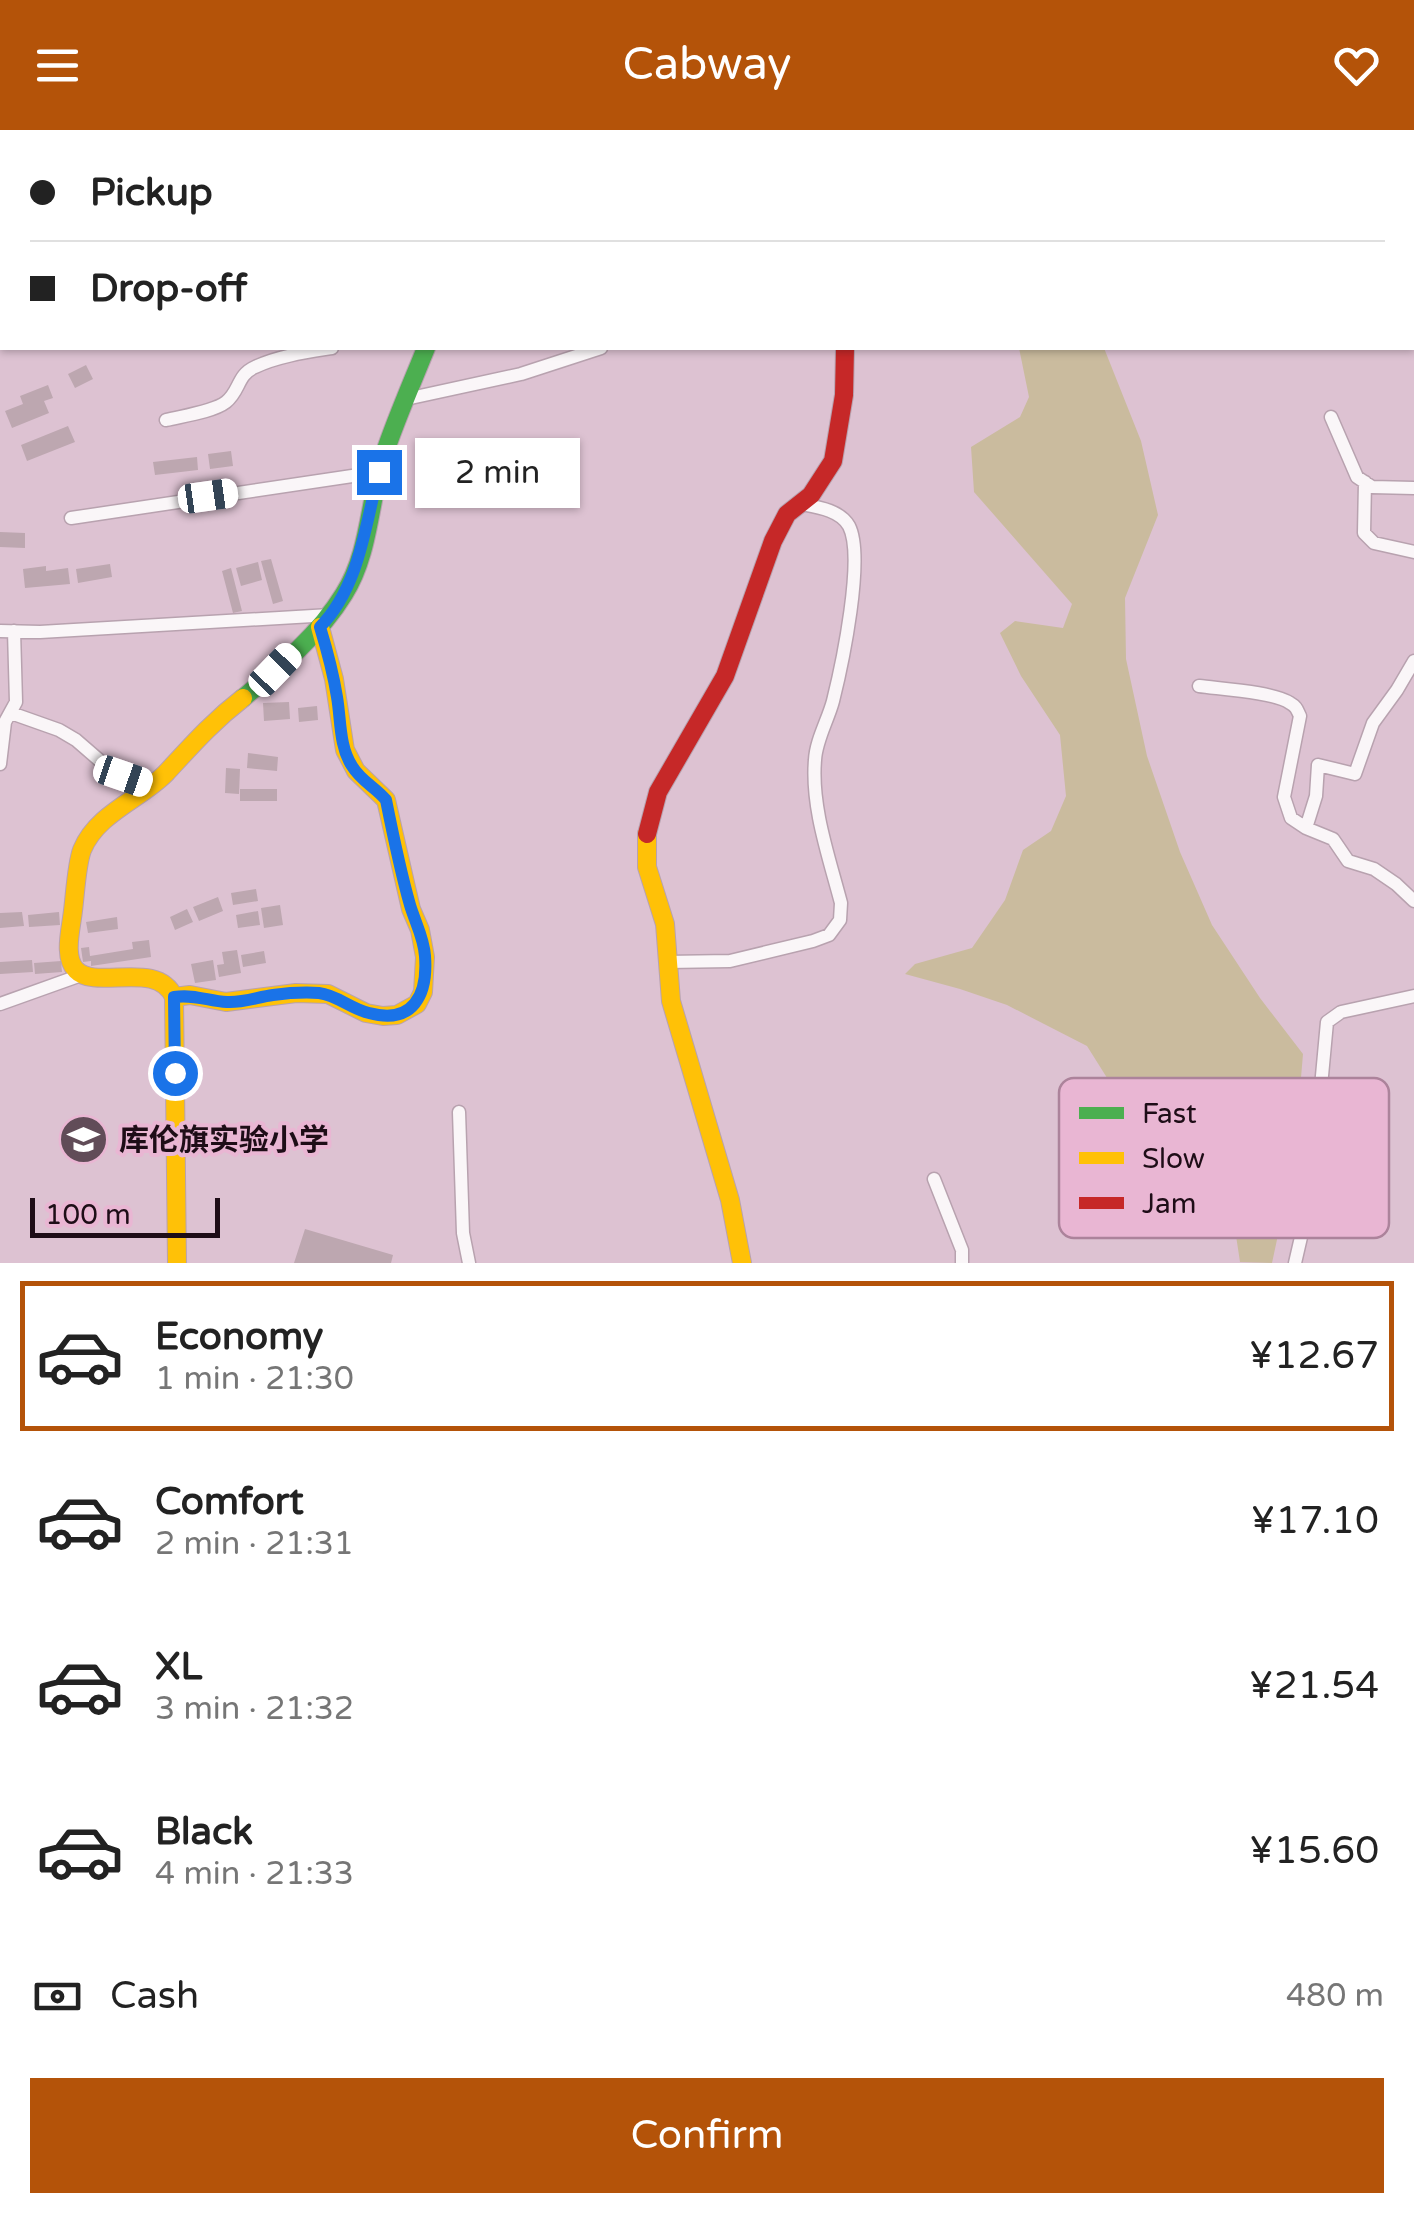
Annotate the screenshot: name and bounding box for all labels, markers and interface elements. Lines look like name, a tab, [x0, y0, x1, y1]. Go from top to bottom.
icon: menu	[30, 38, 85, 93]
text: Cabway	[622, 38, 792, 92]
icon: heart	[1329, 38, 1384, 93]
text: Pickup	[90, 170, 213, 216]
text: Drop-off	[90, 266, 247, 312]
callout: 2 min	[414, 437, 579, 507]
route end	[357, 450, 402, 495]
text: 2 min	[455, 454, 540, 492]
car	[176, 477, 240, 515]
car	[243, 638, 307, 702]
car	[90, 752, 156, 800]
route start	[153, 1051, 198, 1096]
legend	[1059, 1078, 1389, 1238]
text: Fast	[1142, 1097, 1197, 1131]
school or university icon: 库伦旗实验小学	[58, 1114, 110, 1166]
place label: 库伦旗实验小学	[119, 1122, 329, 1159]
text: Slow	[1142, 1142, 1205, 1176]
text: Jam	[1142, 1187, 1197, 1221]
scale bar	[30, 1193, 220, 1238]
text: 100 m	[45, 1198, 131, 1232]
icon: car	[35, 1311, 125, 1401]
text: Economy	[155, 1314, 323, 1360]
text: ¥12.67	[1249, 1333, 1379, 1379]
text: 1 min · 21:30	[155, 1360, 354, 1398]
icon: car	[35, 1476, 125, 1566]
text: Comfort	[155, 1479, 304, 1525]
text: ¥17.10	[1251, 1498, 1379, 1544]
text: 2 min · 21:31	[155, 1525, 354, 1563]
icon: car	[35, 1641, 125, 1731]
text: XL	[155, 1644, 202, 1690]
text: ¥21.54	[1249, 1663, 1379, 1709]
text: 3 min · 21:32	[155, 1690, 354, 1728]
icon: car	[35, 1806, 125, 1896]
text: Black	[155, 1809, 253, 1855]
text: ¥15.60	[1249, 1828, 1379, 1874]
text: 4 min · 21:33	[155, 1855, 354, 1893]
icon: cash	[30, 1969, 85, 2024]
text: Cash	[110, 1973, 199, 2019]
text: 480 m	[1286, 1977, 1384, 2015]
button: Confirm	[30, 2078, 1384, 2193]

